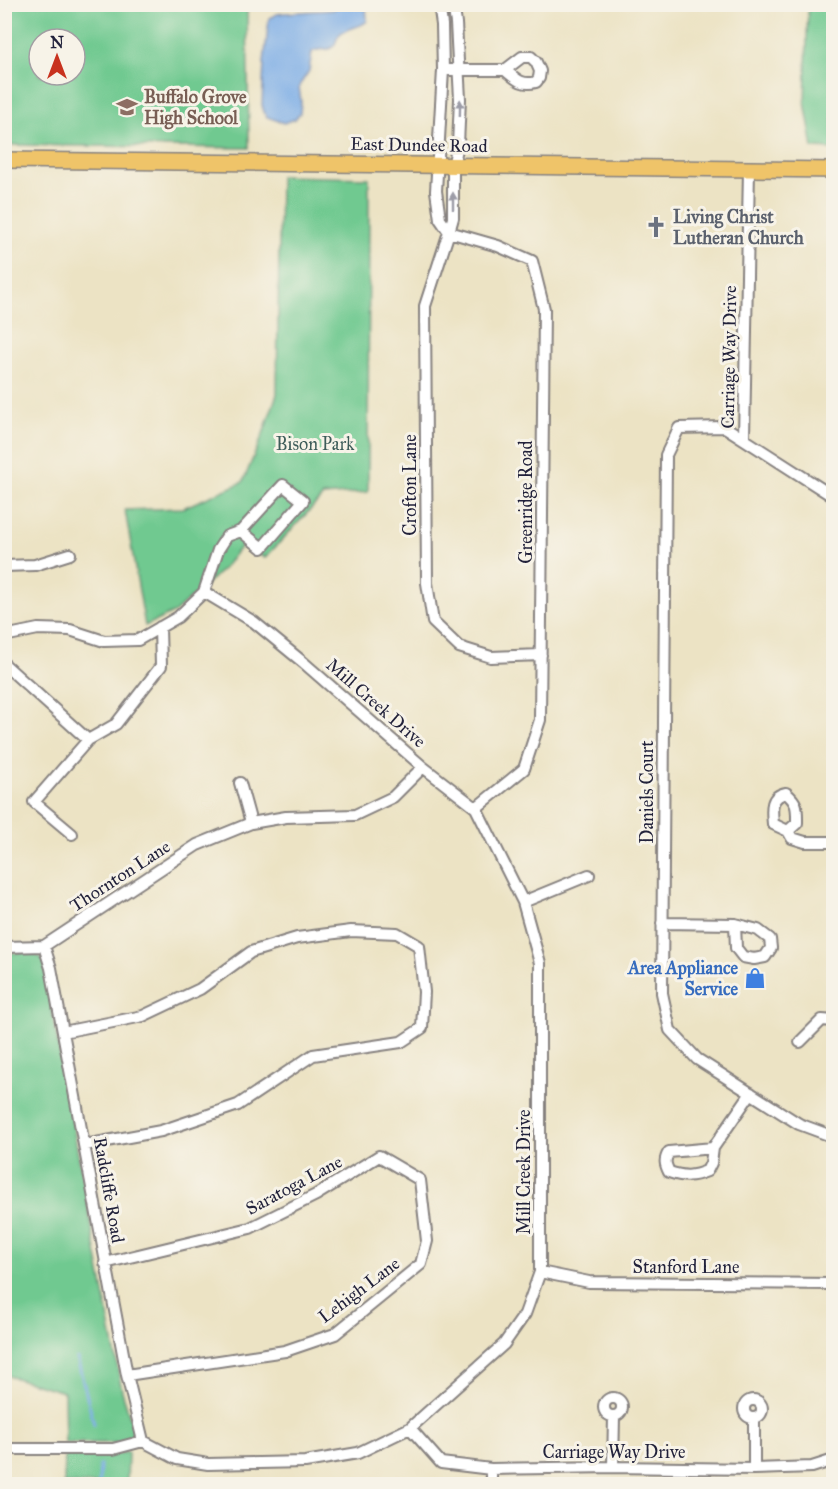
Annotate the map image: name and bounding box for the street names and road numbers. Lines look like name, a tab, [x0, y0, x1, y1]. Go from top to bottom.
street label: East Dundee Road	[350, 133, 488, 157]
street label: Carriage Way Drive	[717, 285, 742, 429]
street label: Crofton Lane	[399, 434, 421, 536]
street label: Greenridge Road	[515, 440, 538, 564]
street label: Mill Creek Drive	[322, 654, 430, 752]
street label: Daniels Court	[636, 740, 658, 844]
street label: Thornton Lane	[66, 835, 174, 917]
street label: Mill Creek Drive	[513, 1110, 535, 1234]
street label: Radcliffe Road	[89, 1135, 129, 1245]
street label: Saratoga Lane	[242, 1150, 346, 1220]
street label: Lehigh Lane	[314, 1252, 405, 1329]
street label: Stanford Lane	[633, 1256, 739, 1278]
street label: Carriage Way Drive	[542, 1441, 686, 1464]

